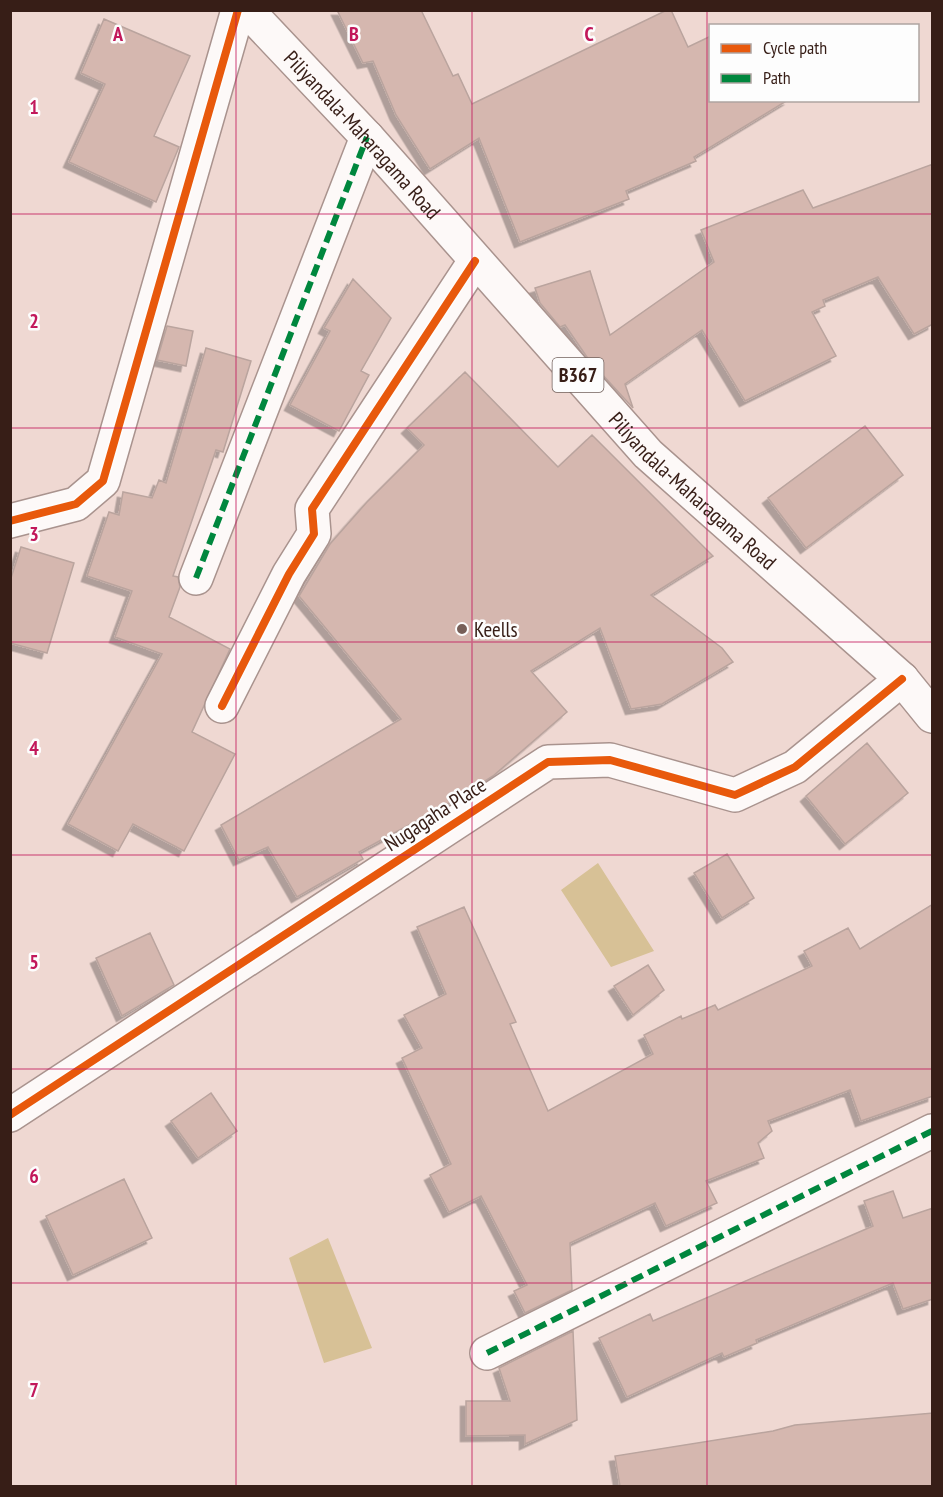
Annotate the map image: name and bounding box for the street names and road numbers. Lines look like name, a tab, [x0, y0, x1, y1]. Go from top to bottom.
street label: Piliyandala-Maharagama Road	[279, 45, 447, 225]
road number: B367	[552, 358, 604, 392]
street label: Piliyandala-Maharagama Road	[603, 406, 782, 575]
street label: Nugagaha Place	[379, 771, 491, 857]

